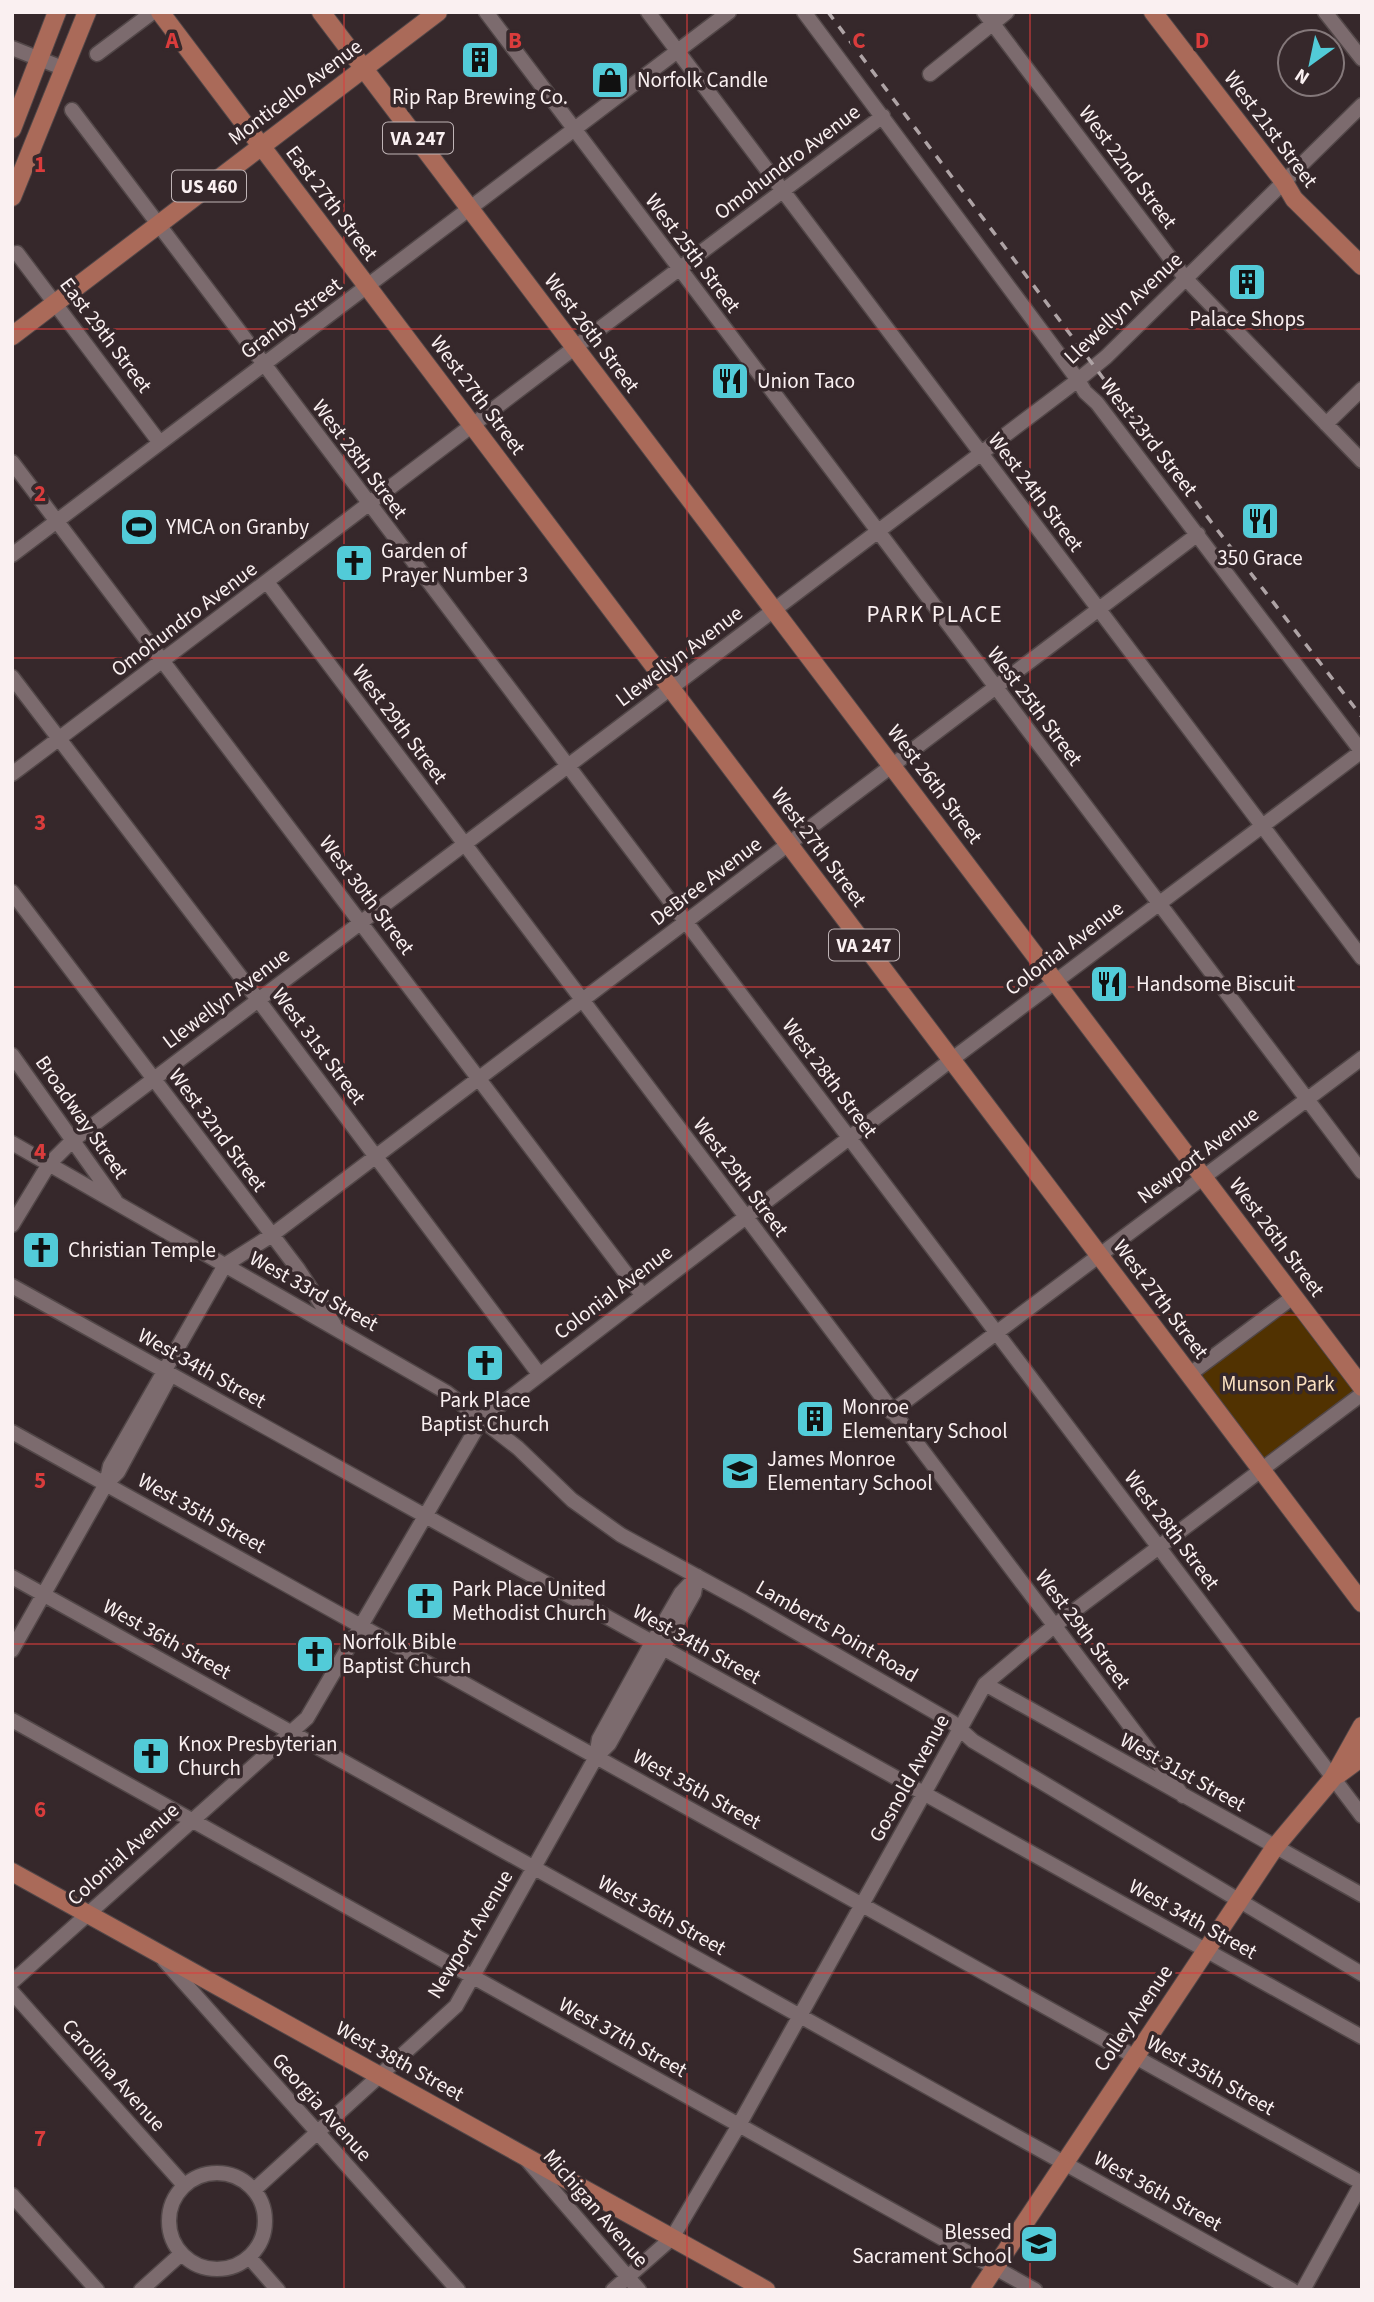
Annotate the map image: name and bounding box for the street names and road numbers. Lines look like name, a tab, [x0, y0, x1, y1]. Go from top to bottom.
street label: Monticello Avenue	[222, 32, 368, 152]
street label: West 21st Street	[1217, 64, 1325, 194]
street label: Omohundro Avenue	[708, 97, 866, 227]
street label: West 22nd Street	[1072, 99, 1184, 235]
road number: VA 247	[383, 122, 453, 154]
street label: East 27th Street	[279, 139, 385, 267]
road number: US 460	[172, 170, 246, 202]
street label: West 25th Street	[638, 187, 748, 319]
street label: Llewellyn Avenue	[1057, 245, 1189, 371]
street label: West 26th Street	[537, 267, 647, 399]
street label: Granby Street	[234, 270, 348, 366]
street label: East 29th Street	[53, 271, 159, 399]
street label: West 27th Street	[423, 329, 533, 461]
street label: West 23rd Street	[1093, 371, 1205, 503]
street label: West 28th Street	[305, 393, 415, 525]
street label: West 24th Street	[981, 426, 1091, 558]
street label: Omohundro Avenue	[105, 554, 263, 684]
street label: Llewellyn Avenue	[609, 598, 749, 714]
street label: West 25th Street	[980, 640, 1090, 772]
street label: West 29th Street	[345, 658, 455, 790]
street label: West 26th Street	[880, 718, 990, 850]
street label: West 27th Street	[764, 781, 874, 913]
street label: West 30th Street	[312, 829, 422, 961]
street label: DeBree Avenue	[644, 829, 768, 933]
street label: Colonial Avenue	[998, 893, 1130, 1003]
road number: VA 247	[829, 930, 899, 960]
street label: Llewellyn Avenue	[156, 940, 296, 1056]
street label: West 31st Street	[265, 981, 373, 1111]
street label: West 28th Street	[775, 1012, 885, 1144]
street label: Broadway Street	[28, 1049, 136, 1185]
street label: West 32nd Street	[162, 1062, 274, 1198]
street label: Newport Avenue	[1131, 1099, 1265, 1211]
street label: West 29th Street	[686, 1111, 796, 1243]
street label: West 26th Street	[1222, 1171, 1332, 1303]
street label: West 27th Street	[1106, 1233, 1216, 1365]
street label: Colonial Avenue	[547, 1237, 679, 1347]
street label: West 33rd Street	[244, 1243, 384, 1339]
street label: West 34th Street	[132, 1320, 272, 1416]
street label: West 28th Street	[1117, 1464, 1227, 1596]
street label: West 35th Street	[132, 1465, 272, 1561]
street label: West 29th Street	[1028, 1563, 1138, 1695]
street label: Lamberts Point Road	[750, 1572, 924, 1690]
street label: West 36th Street	[97, 1591, 237, 1687]
street label: West 34th Street	[627, 1596, 767, 1692]
street label: Gosnold Avenue	[861, 1709, 957, 1847]
street label: West 31st Street	[1115, 1725, 1251, 1819]
street label: West 35th Street	[627, 1741, 767, 1837]
street label: Colonial Avenue	[60, 1795, 186, 1913]
street label: Newport Avenue	[420, 1864, 520, 2004]
street label: West 36th Street	[592, 1867, 732, 1963]
street label: West 34th Street	[1123, 1871, 1263, 1967]
street label: Colley Avenue	[1086, 1958, 1180, 2078]
street label: West 37th Street	[553, 1989, 693, 2085]
street label: Carolina Avenue	[55, 2012, 173, 2138]
street label: West 38th Street	[330, 2013, 470, 2109]
street label: West 35th Street	[1141, 2027, 1281, 2123]
street label: Georgia Avenue	[265, 2046, 379, 2168]
street label: Michigan Avenue	[536, 2142, 656, 2274]
street label: West 36th Street	[1088, 2143, 1228, 2239]

